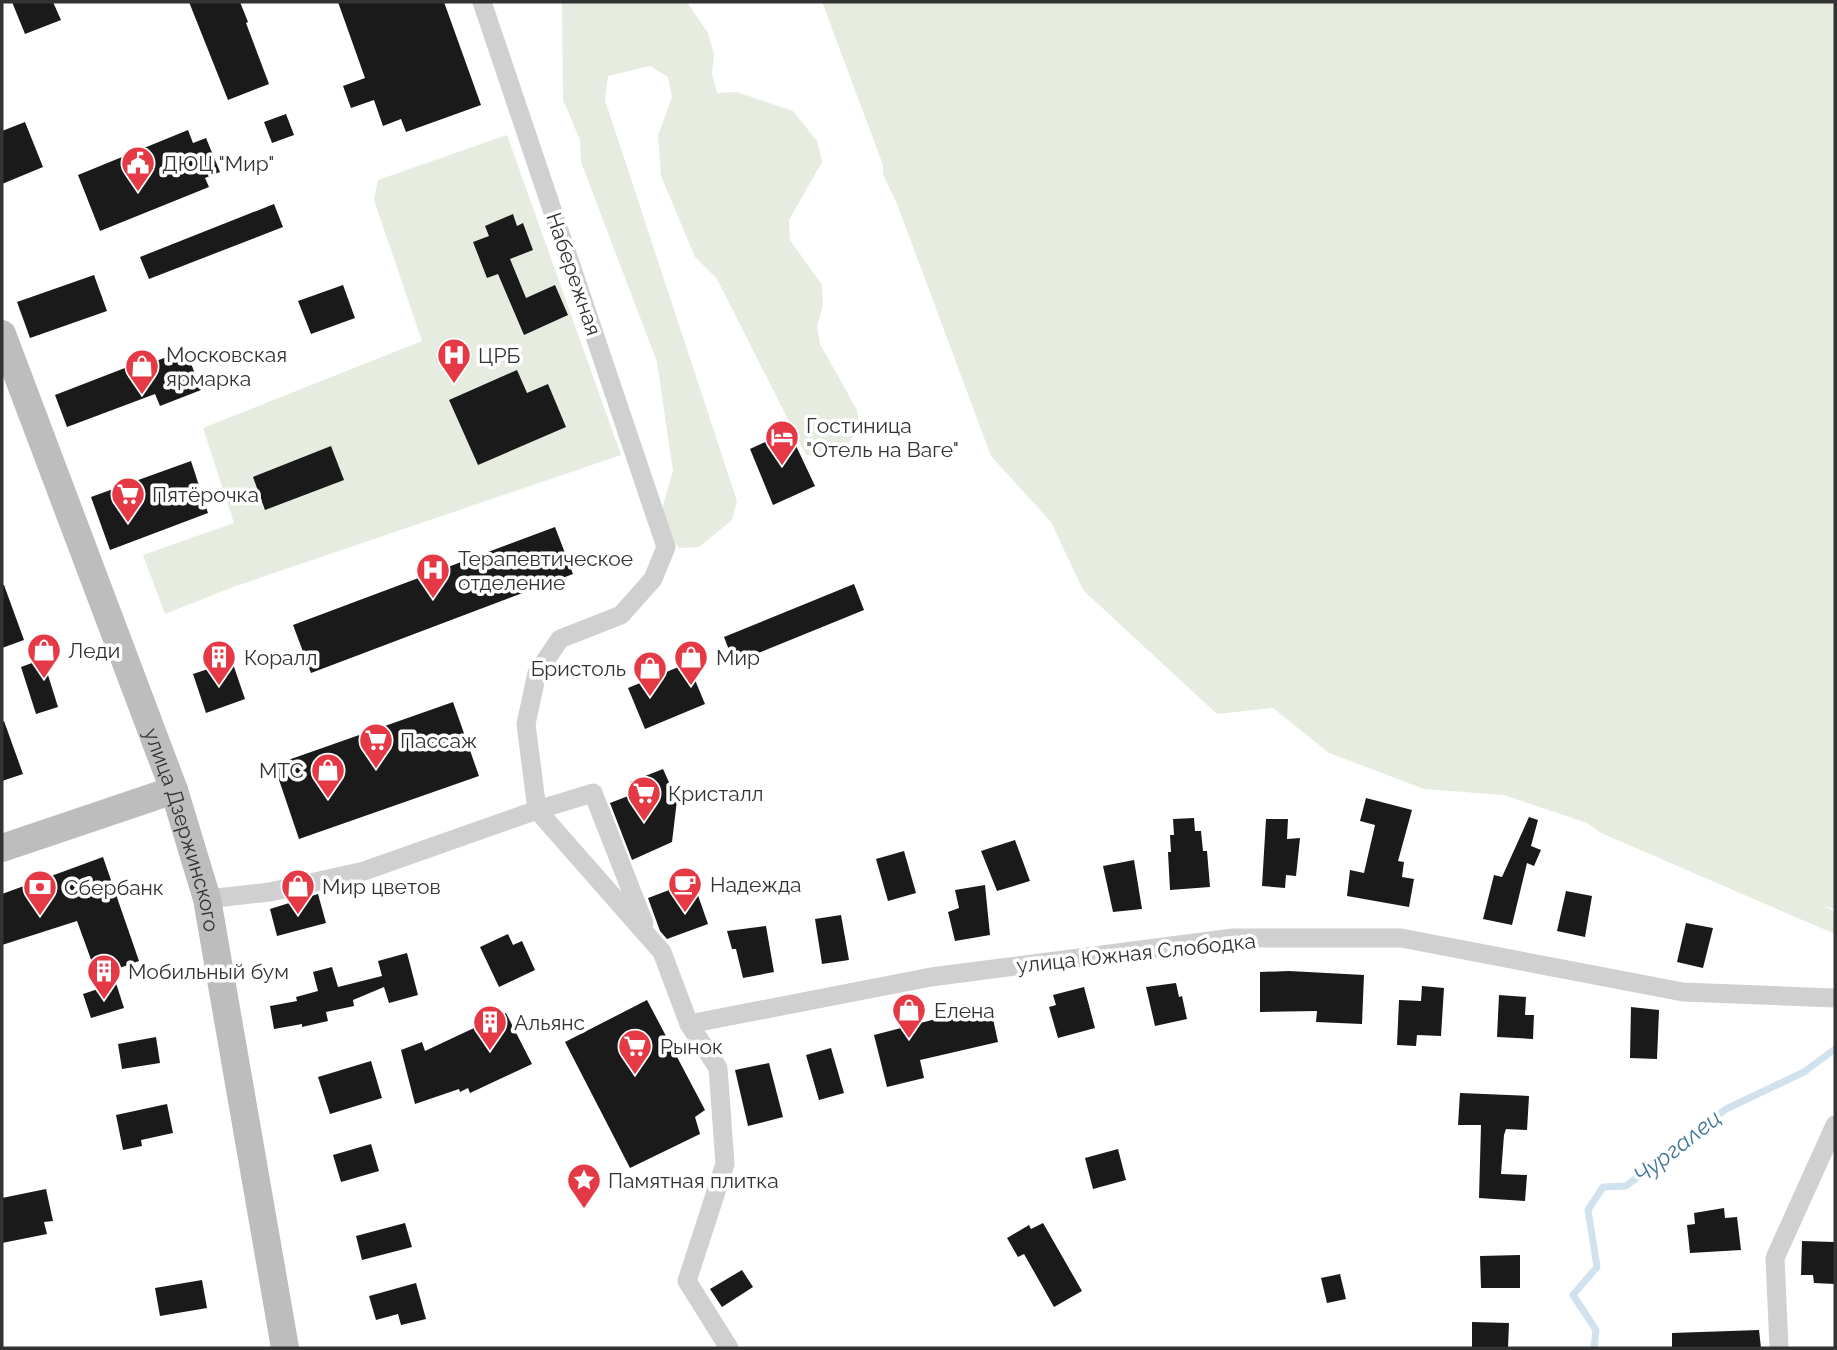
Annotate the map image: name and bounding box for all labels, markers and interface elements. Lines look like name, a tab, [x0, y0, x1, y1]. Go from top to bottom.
public building icon: ДЮЦ "Мир"	[119, 144, 157, 193]
place label: ДЮЦ "Мир"	[162, 151, 274, 176]
street label: Набережная	[541, 209, 607, 339]
hospital icon: ЦРБ	[435, 336, 473, 385]
place label: Московская ярмарка	[166, 342, 287, 391]
place label: ЦРБ	[478, 343, 520, 368]
shop icon: Московская ярмарка	[123, 347, 161, 396]
place label: Гостиница "Отель на Ваге"	[806, 413, 959, 462]
hotel icon: Гостиница "Отель на Ваге"	[763, 418, 801, 467]
supermarket icon: Пятёрочка	[109, 475, 147, 524]
place label: Пятёрочка	[152, 482, 259, 507]
place label: Терапевтическое отделение	[458, 546, 633, 595]
hospital icon: Терапевтическое отделение	[414, 551, 452, 600]
shop icon: Леди	[25, 631, 63, 680]
place label: Леди	[68, 638, 120, 663]
building icon: Коралл	[200, 638, 238, 687]
shop icon: Мир	[672, 638, 710, 687]
place label: Коралл	[244, 645, 317, 670]
place label: Мир	[716, 645, 760, 670]
shop icon: Бристоль	[631, 649, 669, 698]
place label: Бристоль	[531, 656, 626, 681]
supermarket icon: Пассаж	[357, 721, 395, 770]
street label: улица Дзержинского	[139, 724, 225, 934]
place label: Пассаж	[400, 728, 477, 753]
shop icon: МТС	[309, 751, 347, 800]
place label: МТС	[259, 758, 304, 783]
supermarket icon: Кристалл	[625, 774, 663, 823]
place label: Кристалл	[668, 781, 764, 806]
cafe icon: Надежда	[666, 865, 704, 914]
shop icon: Мир цветов	[279, 867, 317, 916]
bank icon: Сбербанк	[21, 868, 59, 917]
place label: Надежда	[710, 872, 802, 897]
place label: Мир цветов	[322, 874, 441, 899]
place label: Сбербанк	[64, 875, 164, 900]
street label: улица Южная Слободка	[1015, 928, 1257, 978]
building icon: Мобильный бум	[85, 952, 123, 1001]
place label: Мобильный бум	[128, 959, 289, 984]
shop icon: Елена	[890, 991, 928, 1040]
place label: Елена	[934, 998, 995, 1023]
building icon: Альянс	[471, 1003, 509, 1052]
place label: Альянс	[514, 1010, 585, 1035]
supermarket icon: Рынок	[616, 1027, 654, 1076]
place label: Рынок	[660, 1034, 723, 1059]
water label: Чургалец	[1628, 1103, 1726, 1189]
place icon: Памятная плитка	[565, 1161, 603, 1210]
place label: Памятная плитка	[608, 1168, 779, 1193]

